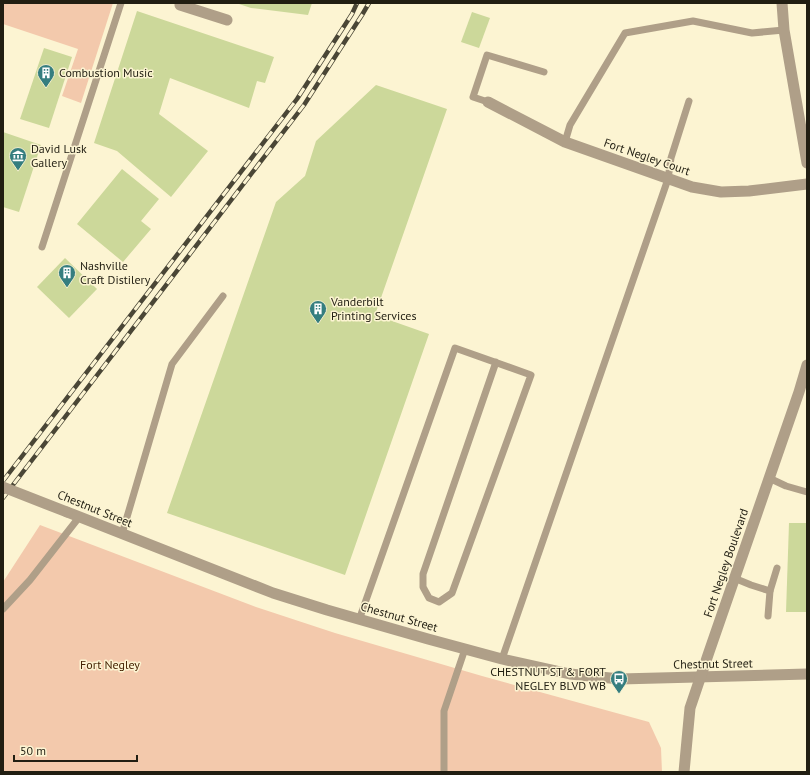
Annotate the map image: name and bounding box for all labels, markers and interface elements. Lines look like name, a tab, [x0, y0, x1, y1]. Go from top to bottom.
building icon: Combustion Music	[36, 63, 56, 88]
place label: Combustion Music	[59, 65, 153, 80]
street label: Fort Negley Court	[602, 135, 692, 178]
place label: David Lusk Gallery	[31, 141, 87, 170]
museum icon: David Lusk Gallery	[8, 146, 28, 171]
place label: Nashville Craft Distilery	[80, 258, 151, 287]
building icon: Nashville Craft Distilery	[57, 263, 77, 288]
place label: Vanderbilt Printing Services	[330, 294, 416, 323]
building icon: Vanderbilt Printing Services	[308, 299, 328, 324]
street label: Chestnut Street	[55, 487, 135, 530]
street label: Fort Negley Boulevard	[700, 506, 751, 619]
street label: Chestnut Street	[359, 598, 439, 635]
street label: Chestnut Street	[673, 655, 753, 672]
park label: Fort Negley	[80, 657, 140, 672]
place label: CHESTNUT ST & FORT NEGLEY BLVD WB	[490, 664, 606, 693]
bus stop icon: CHESTNUT ST & FORT NEGLEY BLVD WB	[609, 669, 629, 694]
scale bar	[14, 737, 137, 763]
text: 50 m	[20, 743, 46, 758]

